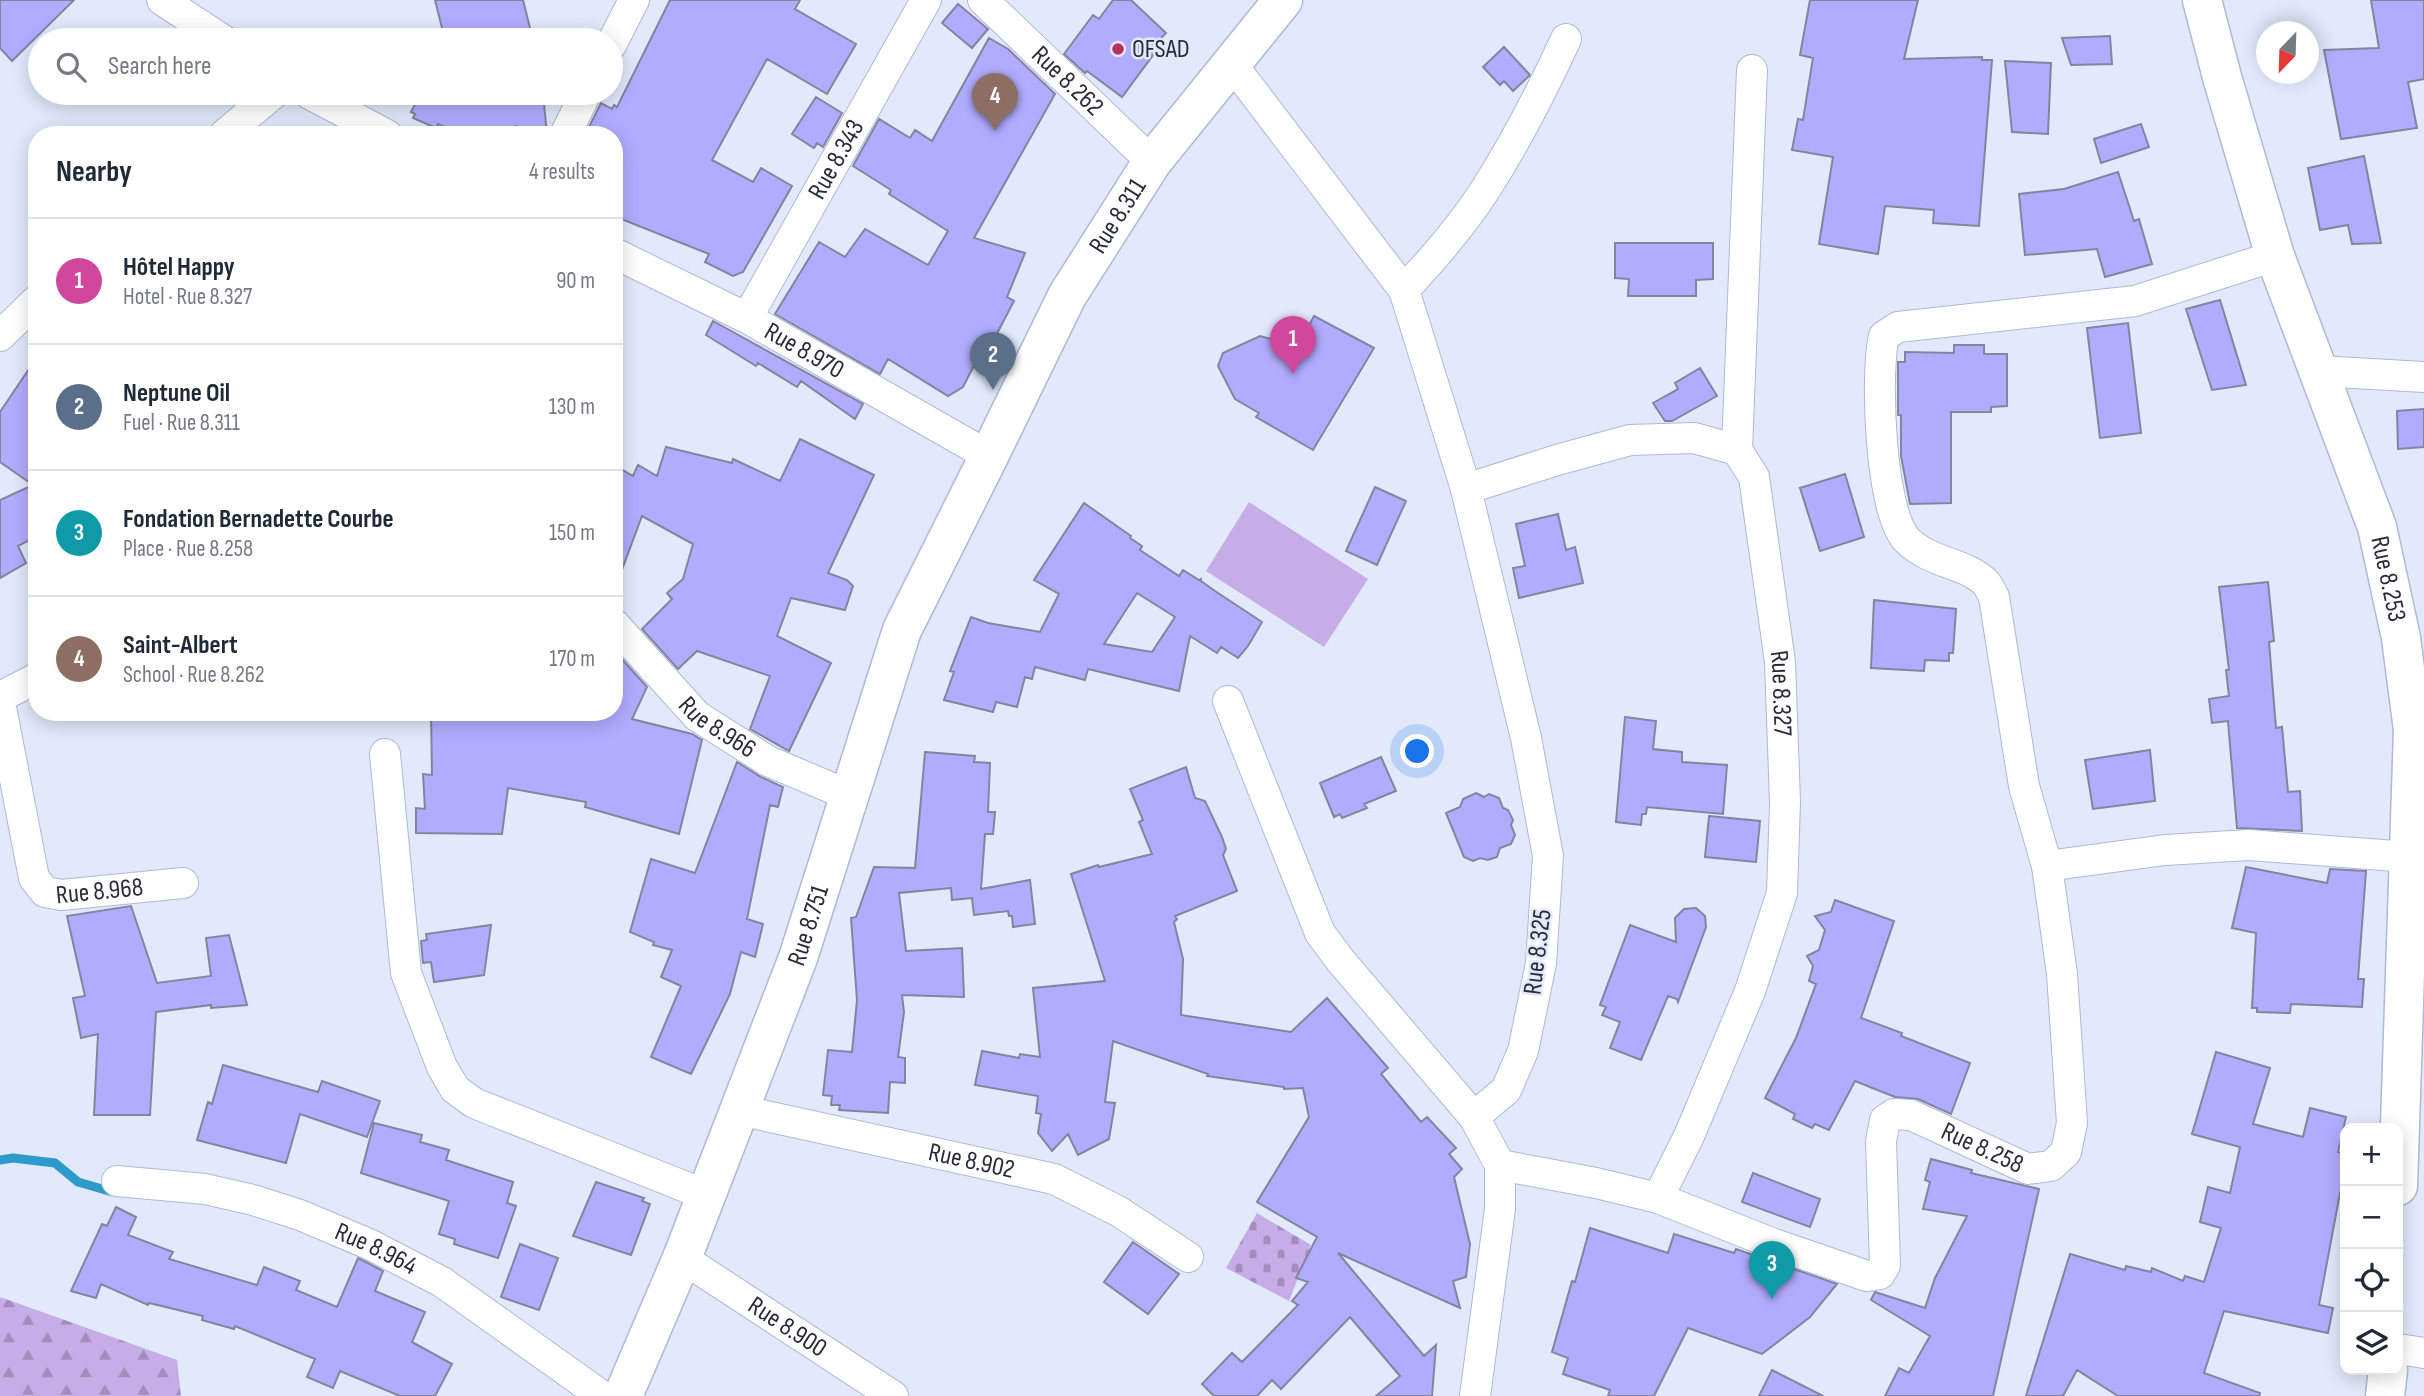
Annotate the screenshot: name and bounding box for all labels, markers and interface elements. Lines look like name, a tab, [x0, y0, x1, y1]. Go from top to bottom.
north arrow	[2256, 21, 2319, 84]
search box	[28, 28, 623, 105]
place label: OFSAD	[1132, 34, 1190, 65]
street label: Rue 8.262	[1025, 39, 1110, 122]
marker: OFSAD	[1110, 41, 1126, 57]
icon: search	[52, 48, 90, 86]
text: Search here	[108, 51, 211, 82]
pin: 4	[972, 73, 1018, 131]
street label: Rue 8.343	[802, 114, 871, 205]
text: Nearby	[56, 154, 132, 190]
text: 4 results	[529, 158, 595, 186]
street label: Rue 8.311	[1082, 173, 1153, 259]
text: Hôtel Happy	[123, 252, 235, 283]
text: 1	[74, 267, 84, 295]
text: 90 m	[556, 267, 595, 295]
text: Hotel · Rue 8.327	[123, 283, 252, 311]
street label: Rue 8.970	[759, 316, 850, 386]
pin: 1	[1270, 316, 1316, 374]
pin: 2	[970, 332, 1016, 390]
text: Neptune Oil	[123, 378, 230, 409]
text: 2	[74, 393, 84, 421]
text: 130 m	[549, 393, 595, 421]
text: Fuel · Rue 8.311	[123, 409, 240, 437]
text: Fondation Bernadette Courbe	[123, 504, 394, 535]
text: 3	[74, 519, 84, 547]
text: 150 m	[549, 519, 595, 547]
street label: Rue 8.253	[2364, 533, 2413, 625]
text: Place · Rue 8.258	[123, 535, 253, 563]
text: Saint-Albert	[123, 630, 238, 661]
text: 4	[74, 645, 84, 673]
text: 170 m	[549, 645, 595, 673]
street label: Rue 8.327	[1763, 648, 1798, 737]
text: School · Rue 8.262	[123, 661, 265, 689]
street label: Rue 8.966	[672, 690, 762, 765]
your location	[1400, 734, 1434, 768]
street label: Rue 8.968	[54, 872, 144, 911]
street label: Rue 8.751	[781, 881, 836, 970]
street label: Rue 8.325	[1517, 908, 1559, 996]
street label: Rue 8.258	[1936, 1116, 2028, 1180]
map controls	[2340, 1123, 2403, 1375]
button: +	[2340, 1123, 2403, 1186]
street label: Rue 8.902	[926, 1136, 1017, 1185]
button: −	[2340, 1186, 2403, 1249]
street label: Rue 8.964	[330, 1216, 422, 1282]
pin: 3	[1749, 1241, 1795, 1299]
button: locate	[2340, 1249, 2403, 1312]
street label: Rue 8.900	[742, 1290, 833, 1364]
button: layers	[2340, 1312, 2403, 1375]

